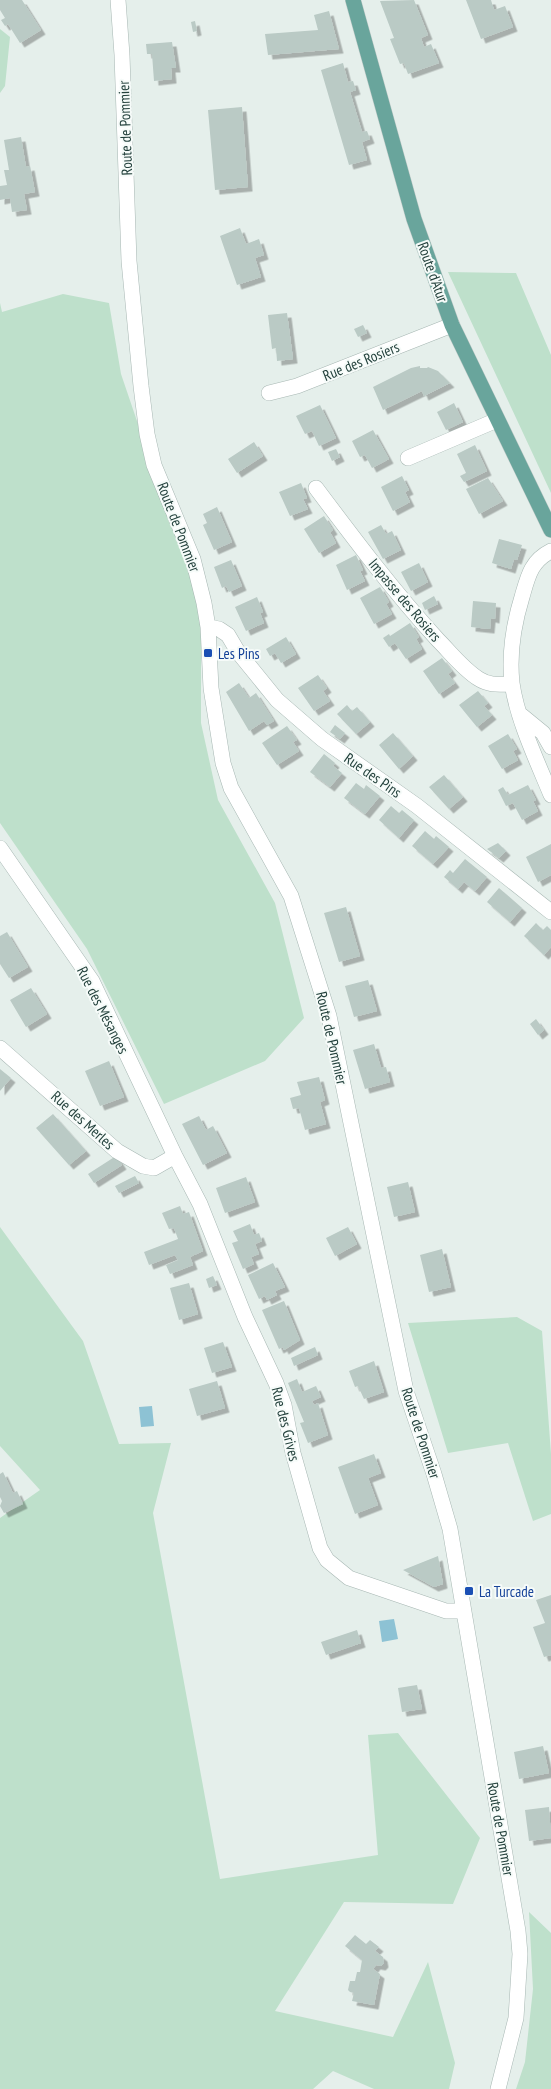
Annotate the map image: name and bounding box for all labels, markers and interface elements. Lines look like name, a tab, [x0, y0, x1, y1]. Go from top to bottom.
street label: Route de Pommier	[114, 79, 136, 176]
street label: Route d'Atur	[413, 239, 453, 305]
street label: Rue des Rosiers	[320, 337, 402, 385]
street label: Route de Pommier	[153, 479, 205, 575]
street label: Impasse des Rosiers	[365, 554, 445, 646]
place label: Les Pins	[218, 644, 260, 663]
marker: Les Pins	[202, 647, 214, 659]
street label: Rue des Pins	[341, 748, 405, 802]
street label: Rue des Mésanges	[73, 963, 133, 1057]
street label: Route de Pommier	[312, 990, 352, 1087]
street label: Rue des Merles	[47, 1087, 119, 1153]
street label: Rue des Grives	[268, 1385, 304, 1463]
street label: Route de Pommier	[397, 1385, 445, 1482]
place label: La Turcade	[479, 1582, 534, 1601]
marker: La Turcade	[463, 1585, 475, 1597]
street label: Route de Pommier	[483, 1781, 519, 1878]

